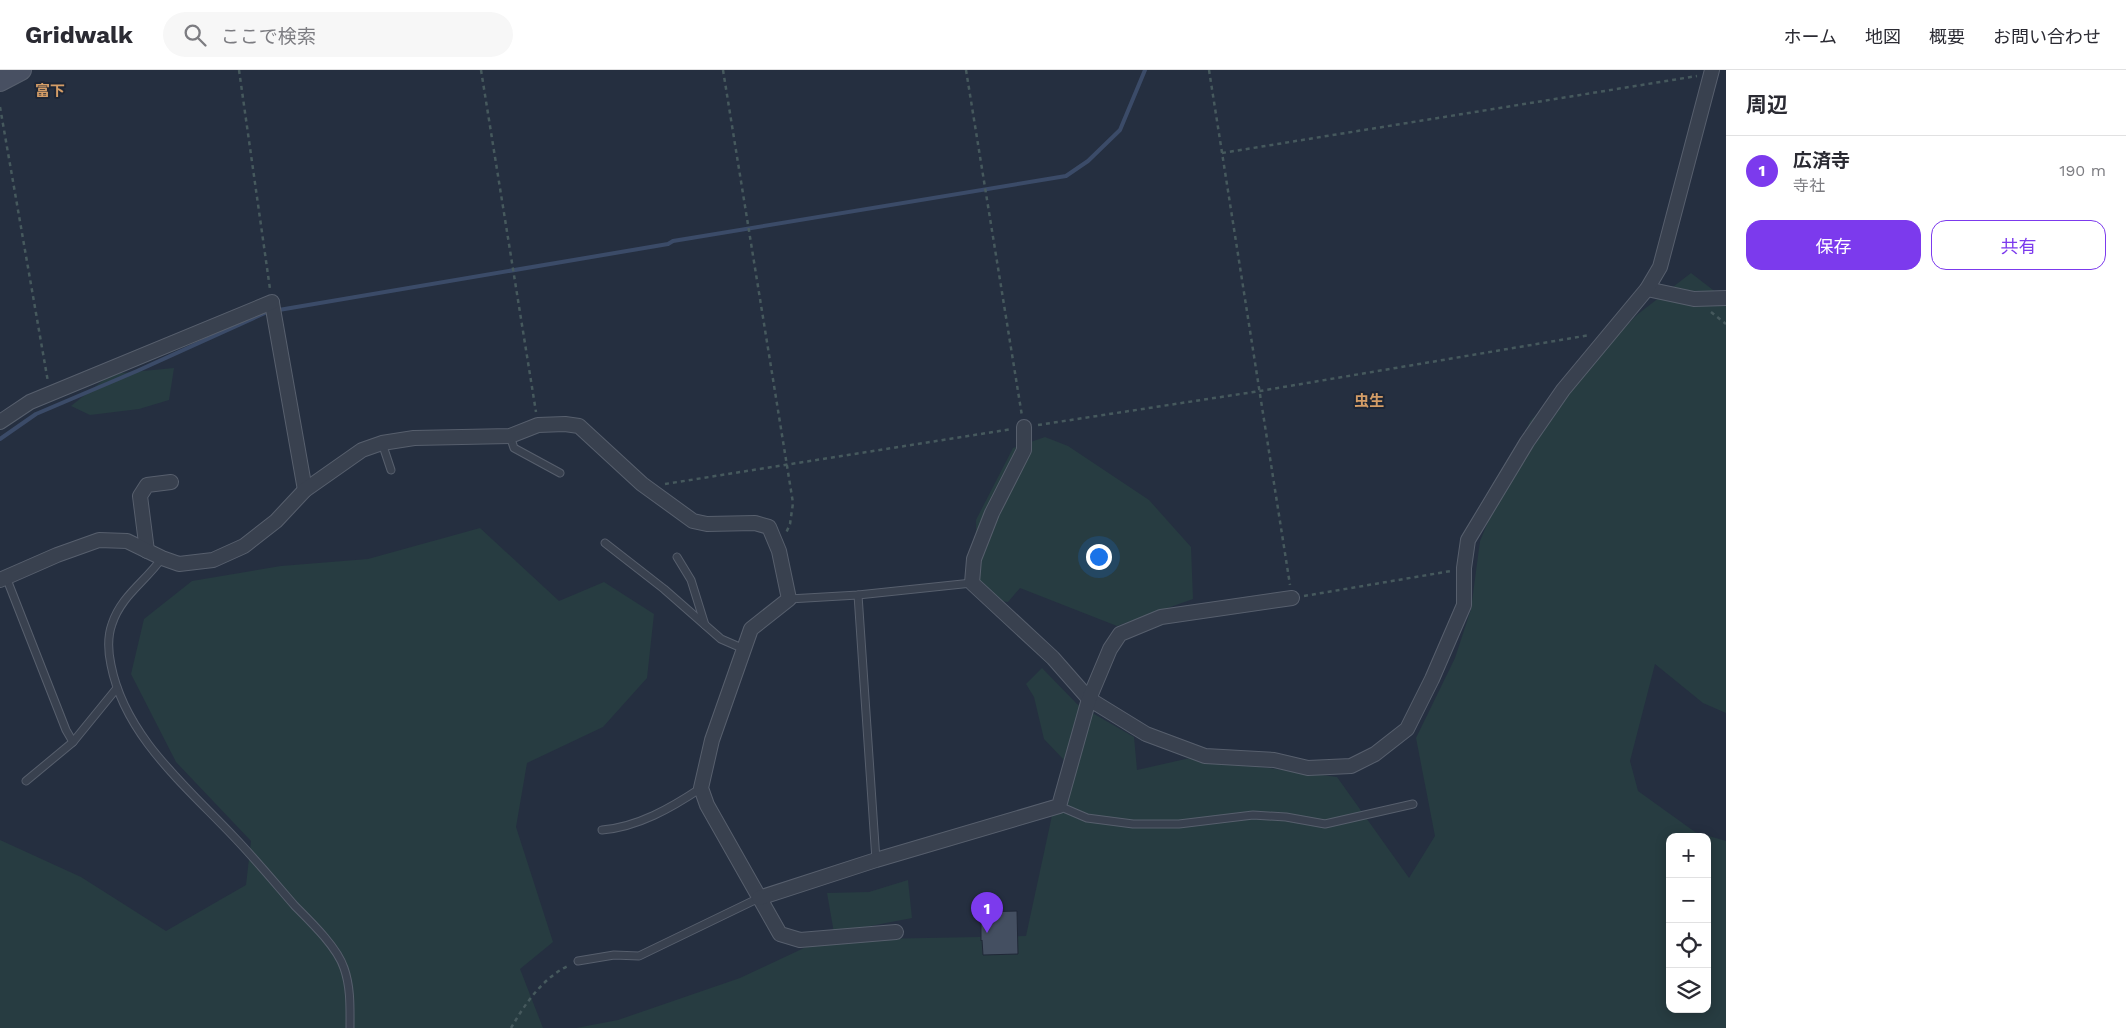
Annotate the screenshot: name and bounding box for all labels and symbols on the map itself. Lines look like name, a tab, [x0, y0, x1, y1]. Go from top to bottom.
district label: 富下	[35, 82, 65, 100]
district label: 虫生	[1354, 392, 1384, 410]
your location	[1086, 544, 1112, 570]
pin: 1	[971, 892, 1003, 933]

